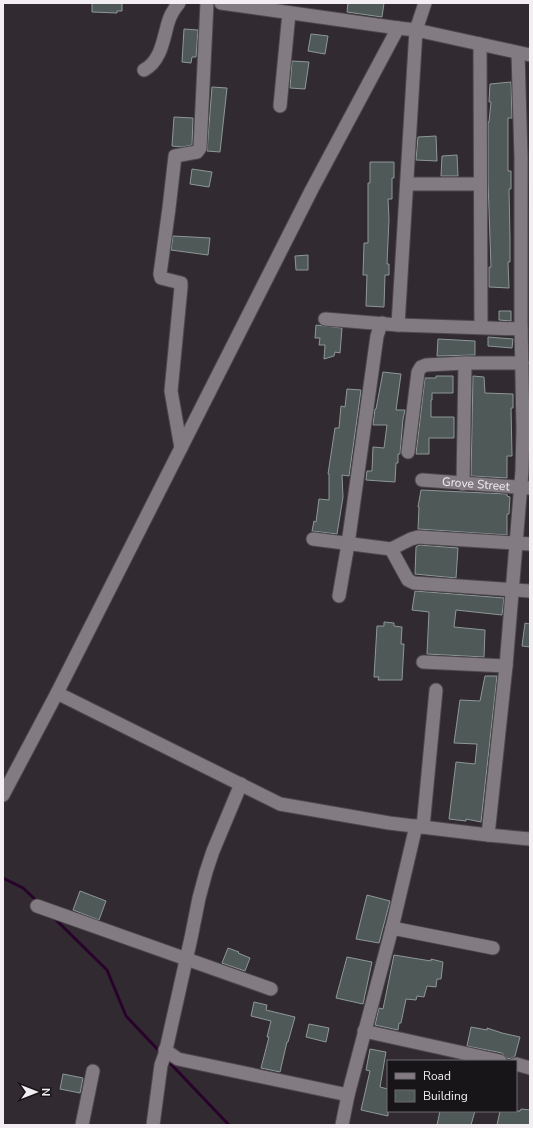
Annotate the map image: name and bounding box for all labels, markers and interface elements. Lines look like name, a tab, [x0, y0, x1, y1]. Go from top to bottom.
street label: Grove Street	[441, 474, 511, 495]
legend	[387, 1060, 517, 1112]
text: Road	[423, 1068, 451, 1084]
north arrow	[16, 1072, 56, 1112]
text: N	[38, 1088, 53, 1096]
text: Building	[423, 1088, 468, 1104]

